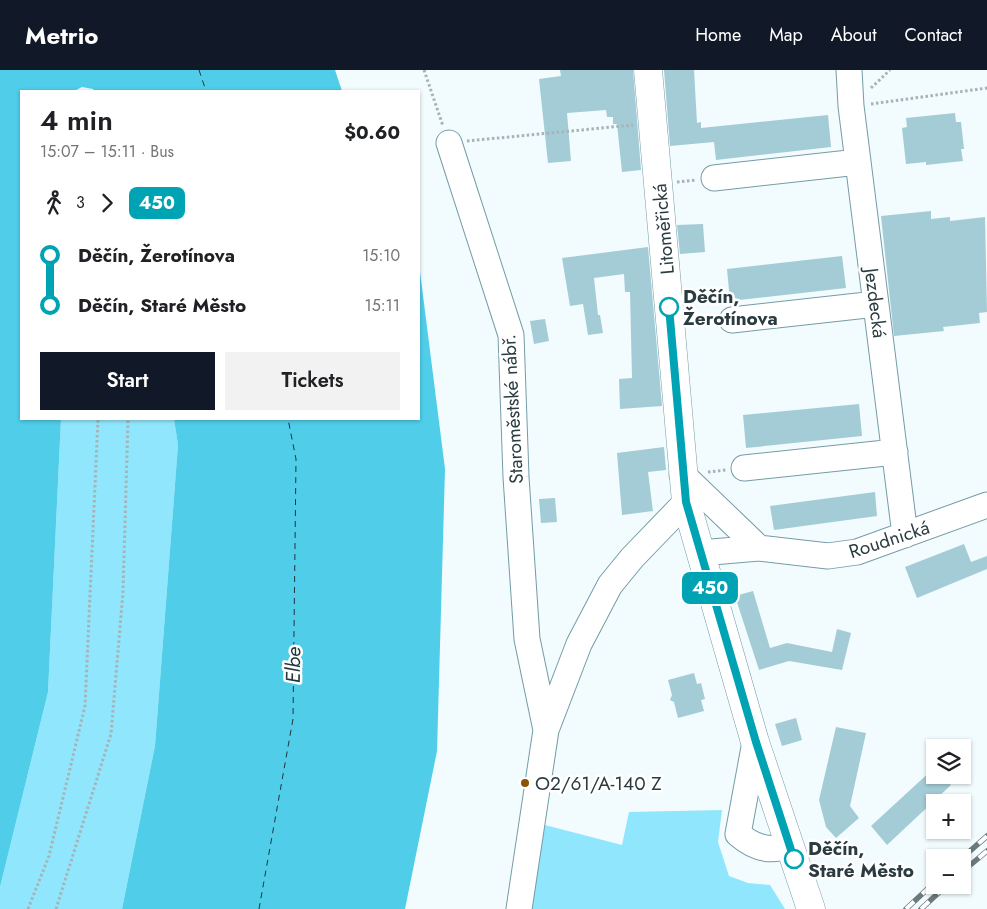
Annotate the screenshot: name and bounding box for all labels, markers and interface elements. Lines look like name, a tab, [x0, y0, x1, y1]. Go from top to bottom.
text: Metrio	[25, 18, 98, 53]
text: Home	[695, 22, 741, 48]
text: Map	[769, 22, 803, 48]
text: About	[831, 22, 876, 48]
text: Contact	[904, 22, 962, 48]
text: 4 min	[40, 100, 113, 141]
text: $0.60	[344, 119, 400, 146]
text: 15:07 – 15:11 · Bus	[40, 140, 174, 163]
street label: Litoměřická	[646, 182, 681, 276]
icon: walk	[40, 189, 68, 217]
icon: forward	[93, 189, 121, 217]
text: 450	[139, 190, 175, 216]
text: 3	[76, 191, 85, 214]
text: Děčín, Žerotínova	[78, 242, 235, 269]
text: 15:10	[362, 244, 400, 267]
street label: Jezdecká	[857, 264, 893, 339]
place label: Děčín, Žerotínova	[683, 283, 778, 332]
text: Děčín, Staré Město	[78, 292, 246, 319]
text: 15:11	[365, 294, 400, 317]
marker: Děčín, Žerotínova	[659, 297, 679, 317]
street label: Staroměstské nábř.	[495, 333, 530, 485]
button: Start	[40, 352, 215, 410]
button: Tickets	[225, 352, 400, 410]
street label: Roudnická	[845, 514, 933, 565]
line badge: 450	[681, 572, 739, 604]
text: 450	[692, 575, 728, 601]
water label: Elbe	[279, 647, 308, 683]
map controls	[926, 739, 971, 894]
button: layers	[926, 739, 971, 784]
place label: O2/61/A-140 Z	[535, 770, 662, 797]
marker: O2/61/A-140 Z	[519, 777, 531, 789]
button: +	[926, 794, 971, 839]
place label: Děčín, Staré Město	[808, 835, 914, 884]
marker: Děčín, Staré Město	[784, 849, 804, 869]
button: −	[926, 849, 971, 894]

